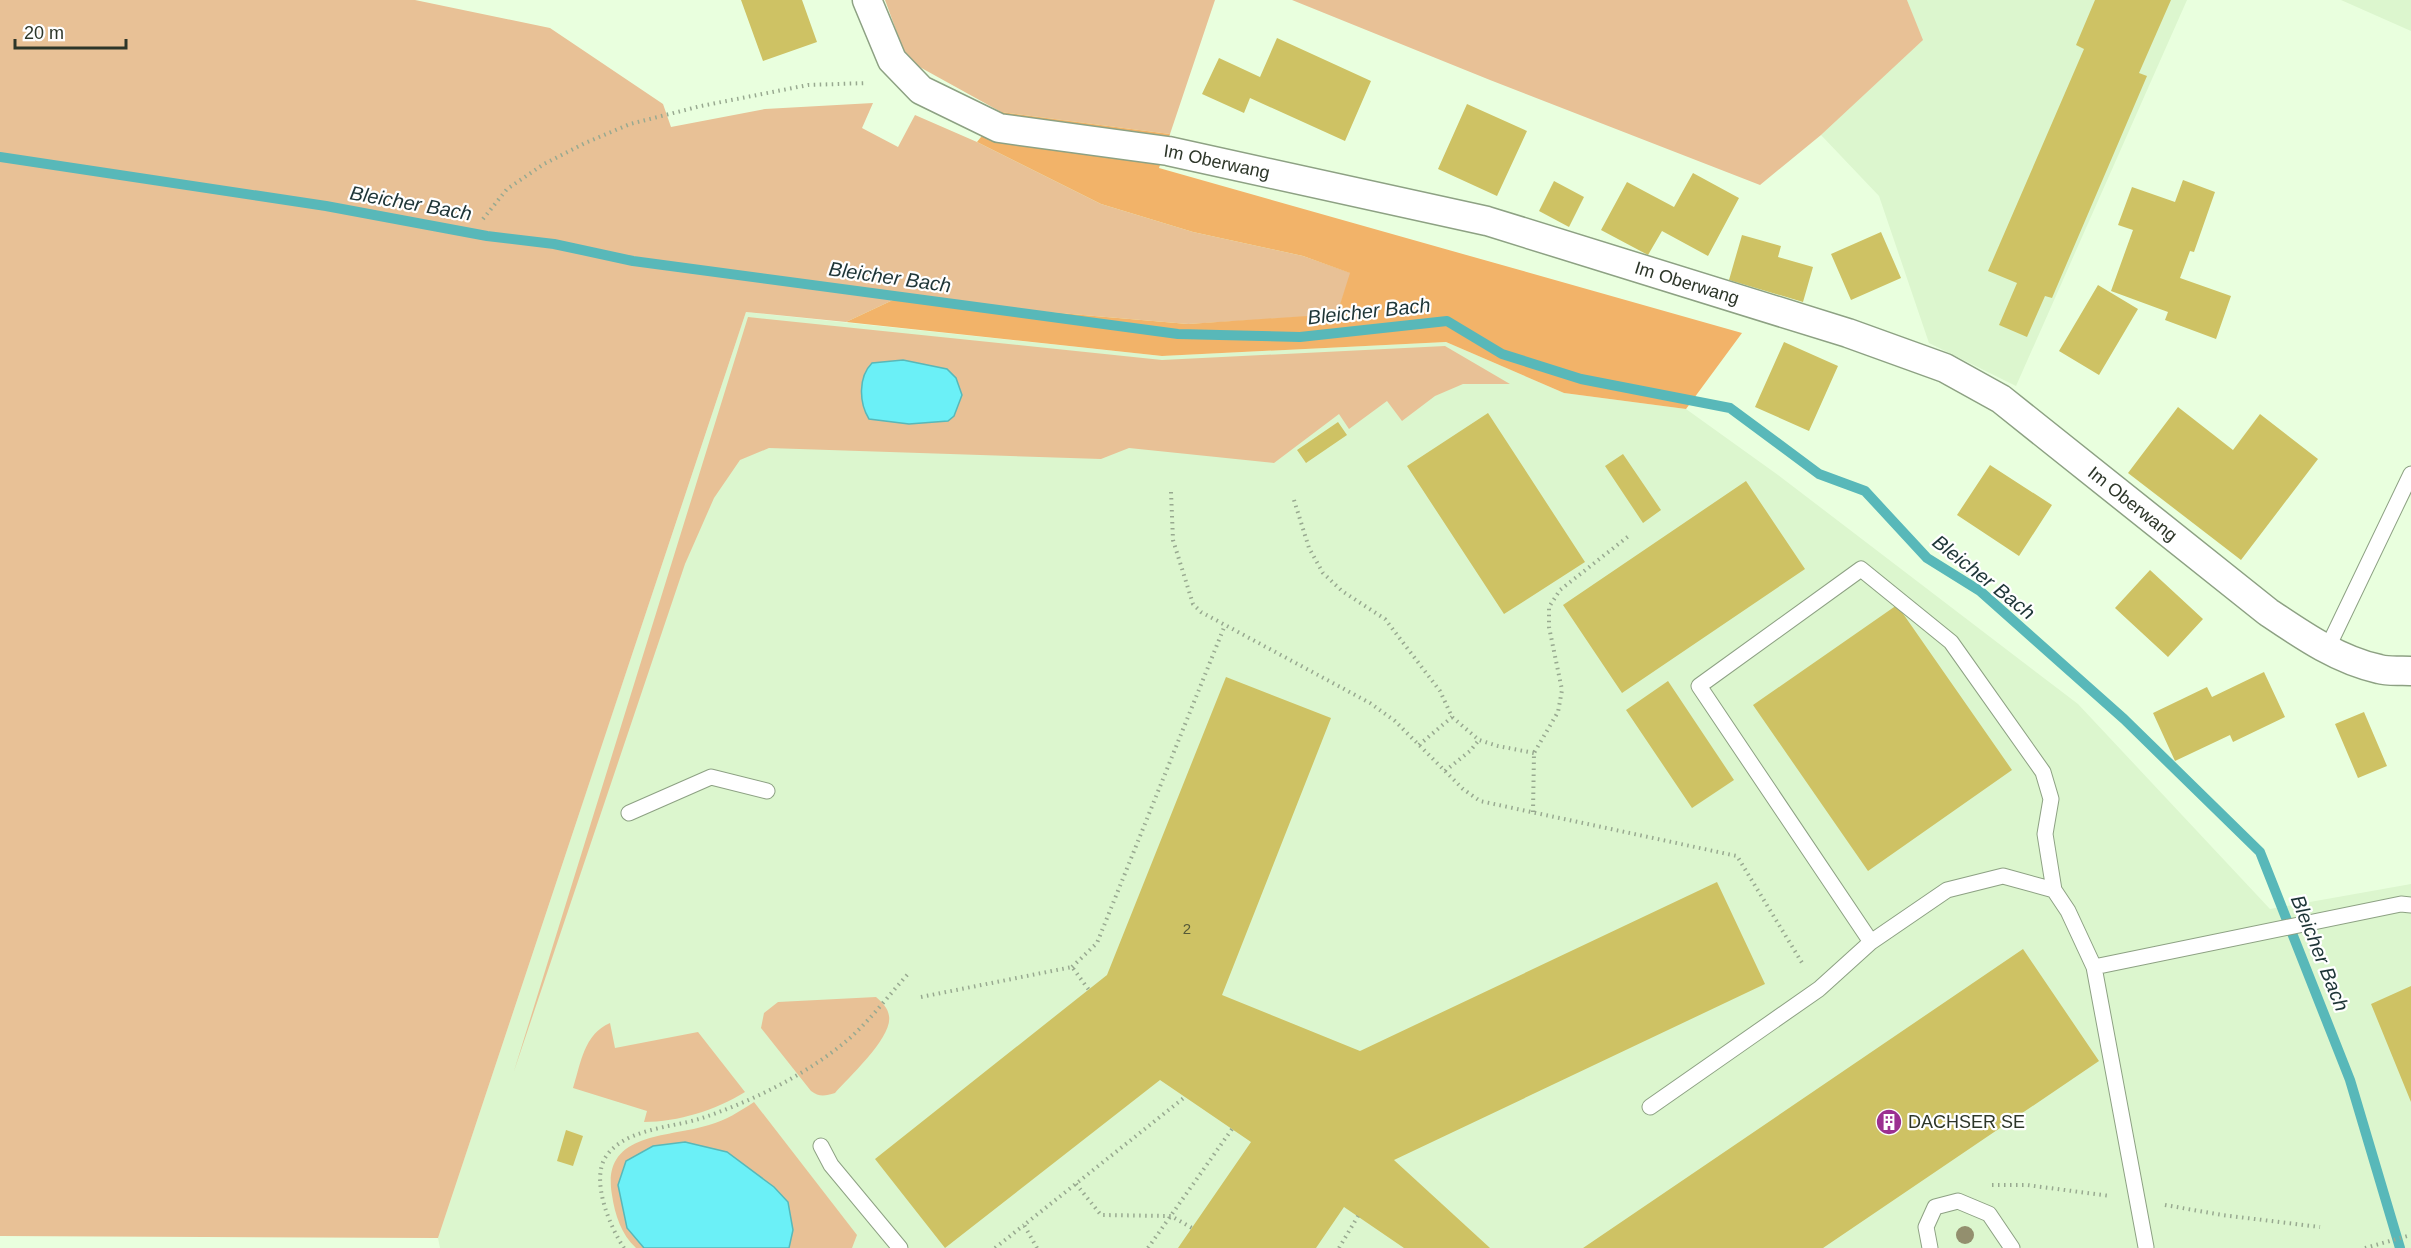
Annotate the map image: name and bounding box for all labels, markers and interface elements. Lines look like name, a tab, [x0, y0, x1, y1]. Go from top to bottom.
scale bar	[15, 12, 126, 50]
text: 20 m	[24, 23, 64, 43]
street label: Im Oberwang	[1163, 141, 1272, 183]
water label: Bleicher Bach	[348, 181, 474, 225]
street label: Im Oberwang	[1632, 257, 1742, 309]
water label: Bleicher Bach	[827, 258, 953, 296]
water label: Bleicher Bach	[1306, 294, 1432, 328]
street label: Im Oberwang	[2084, 462, 2181, 545]
water label: Bleicher Bach	[1929, 530, 2039, 624]
water label: Bleicher Bach	[2287, 892, 2353, 1014]
house number: 2	[1183, 920, 1191, 937]
building icon: DACHSER SE	[1874, 1107, 1904, 1137]
place label: DACHSER SE	[1908, 1112, 2025, 1132]

